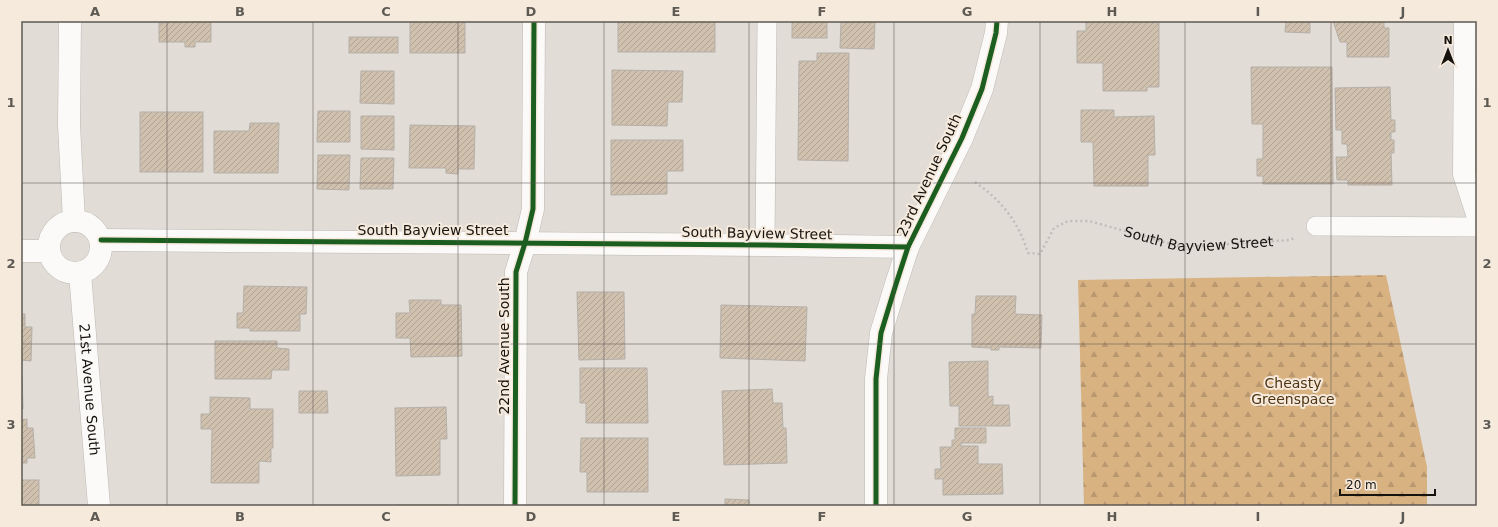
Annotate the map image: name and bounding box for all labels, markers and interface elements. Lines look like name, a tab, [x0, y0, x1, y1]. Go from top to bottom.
text: A	[90, 4, 100, 19]
text: B	[235, 4, 245, 19]
text: C	[381, 4, 391, 19]
text: D	[526, 4, 537, 19]
text: E	[672, 4, 680, 19]
text: F	[818, 4, 826, 19]
text: G	[962, 4, 972, 19]
text: H	[1107, 4, 1117, 19]
text: I	[1256, 4, 1260, 19]
text: J	[1400, 4, 1405, 19]
north arrow	[1428, 30, 1468, 70]
text: N	[1443, 34, 1453, 47]
text: 1	[6, 95, 16, 110]
text: 1	[1482, 95, 1492, 110]
street label: 23rd Avenue South	[893, 111, 965, 239]
street label: South Bayview Street	[358, 222, 509, 238]
street label: South Bayview Street	[1122, 223, 1274, 254]
street label: South Bayview Street	[681, 224, 833, 242]
text: 2	[6, 256, 16, 271]
text: 2	[1482, 256, 1492, 271]
street label: 22nd Avenue South	[496, 277, 512, 415]
street label: 21st Avenue South	[76, 323, 103, 456]
park label: Cheasty Greenspace	[1251, 375, 1335, 407]
text: 3	[6, 417, 16, 432]
text: 3	[1482, 417, 1492, 432]
scale bar	[1340, 471, 1435, 497]
text: 20 m	[1346, 478, 1377, 492]
text: A	[90, 509, 100, 524]
text: B	[235, 509, 245, 524]
text: C	[381, 509, 391, 524]
text: D	[526, 509, 537, 524]
text: E	[672, 509, 680, 524]
text: F	[818, 509, 826, 524]
text: G	[962, 509, 972, 524]
text: H	[1107, 509, 1117, 524]
text: I	[1256, 509, 1260, 524]
text: J	[1400, 509, 1405, 524]

